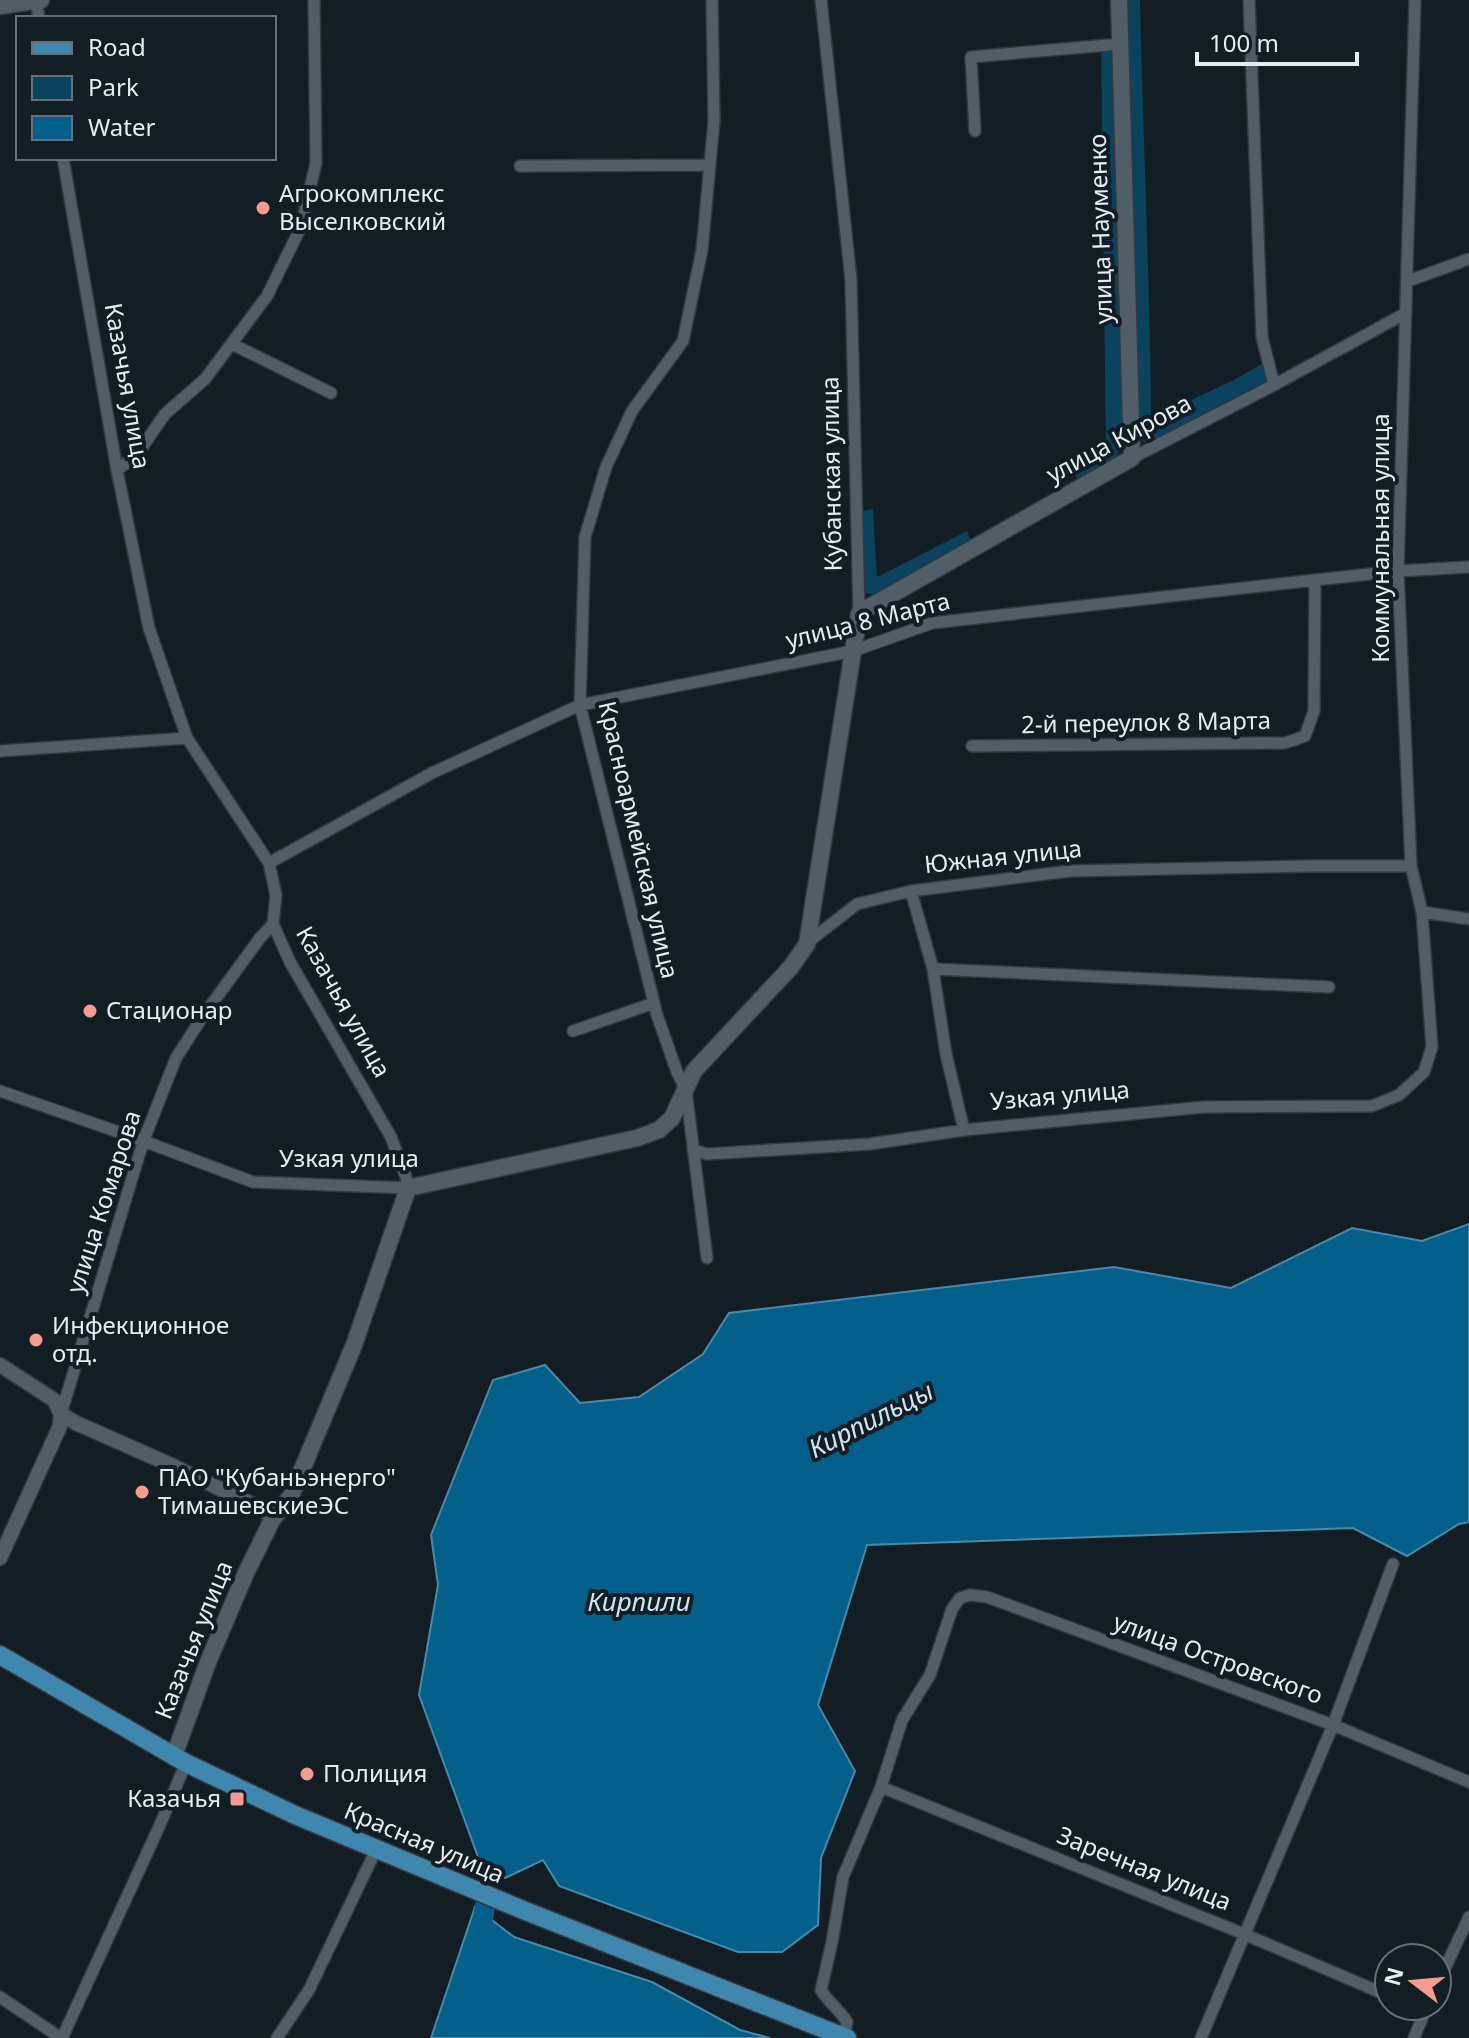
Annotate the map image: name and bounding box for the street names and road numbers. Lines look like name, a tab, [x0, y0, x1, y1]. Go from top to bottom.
street label: улица Науменко	[1080, 133, 1119, 325]
street label: Казачья улица	[98, 300, 159, 471]
street label: Кубанская улица	[812, 376, 849, 572]
street label: улица Кирова	[1040, 386, 1197, 490]
street label: Коммунальная улица	[1363, 413, 1396, 663]
street label: улица 8 Марта	[782, 583, 953, 656]
street label: Красноармейская улица	[591, 698, 687, 982]
street label: 2-й переулок 8 Марта	[1021, 703, 1271, 740]
street label: Южная улица	[923, 831, 1083, 880]
street label: Казачья улица	[289, 920, 399, 1083]
street label: Узкая улица	[989, 1072, 1131, 1117]
street label: улица Комарова	[57, 1106, 148, 1297]
street label: Узкая улица	[279, 1141, 419, 1174]
street label: Казачья улица	[146, 1555, 239, 1724]
street label: улица Островского	[1109, 1604, 1328, 1711]
street label: Красная улица	[339, 1793, 510, 1890]
street label: Заречная улица	[1053, 1818, 1237, 1918]

